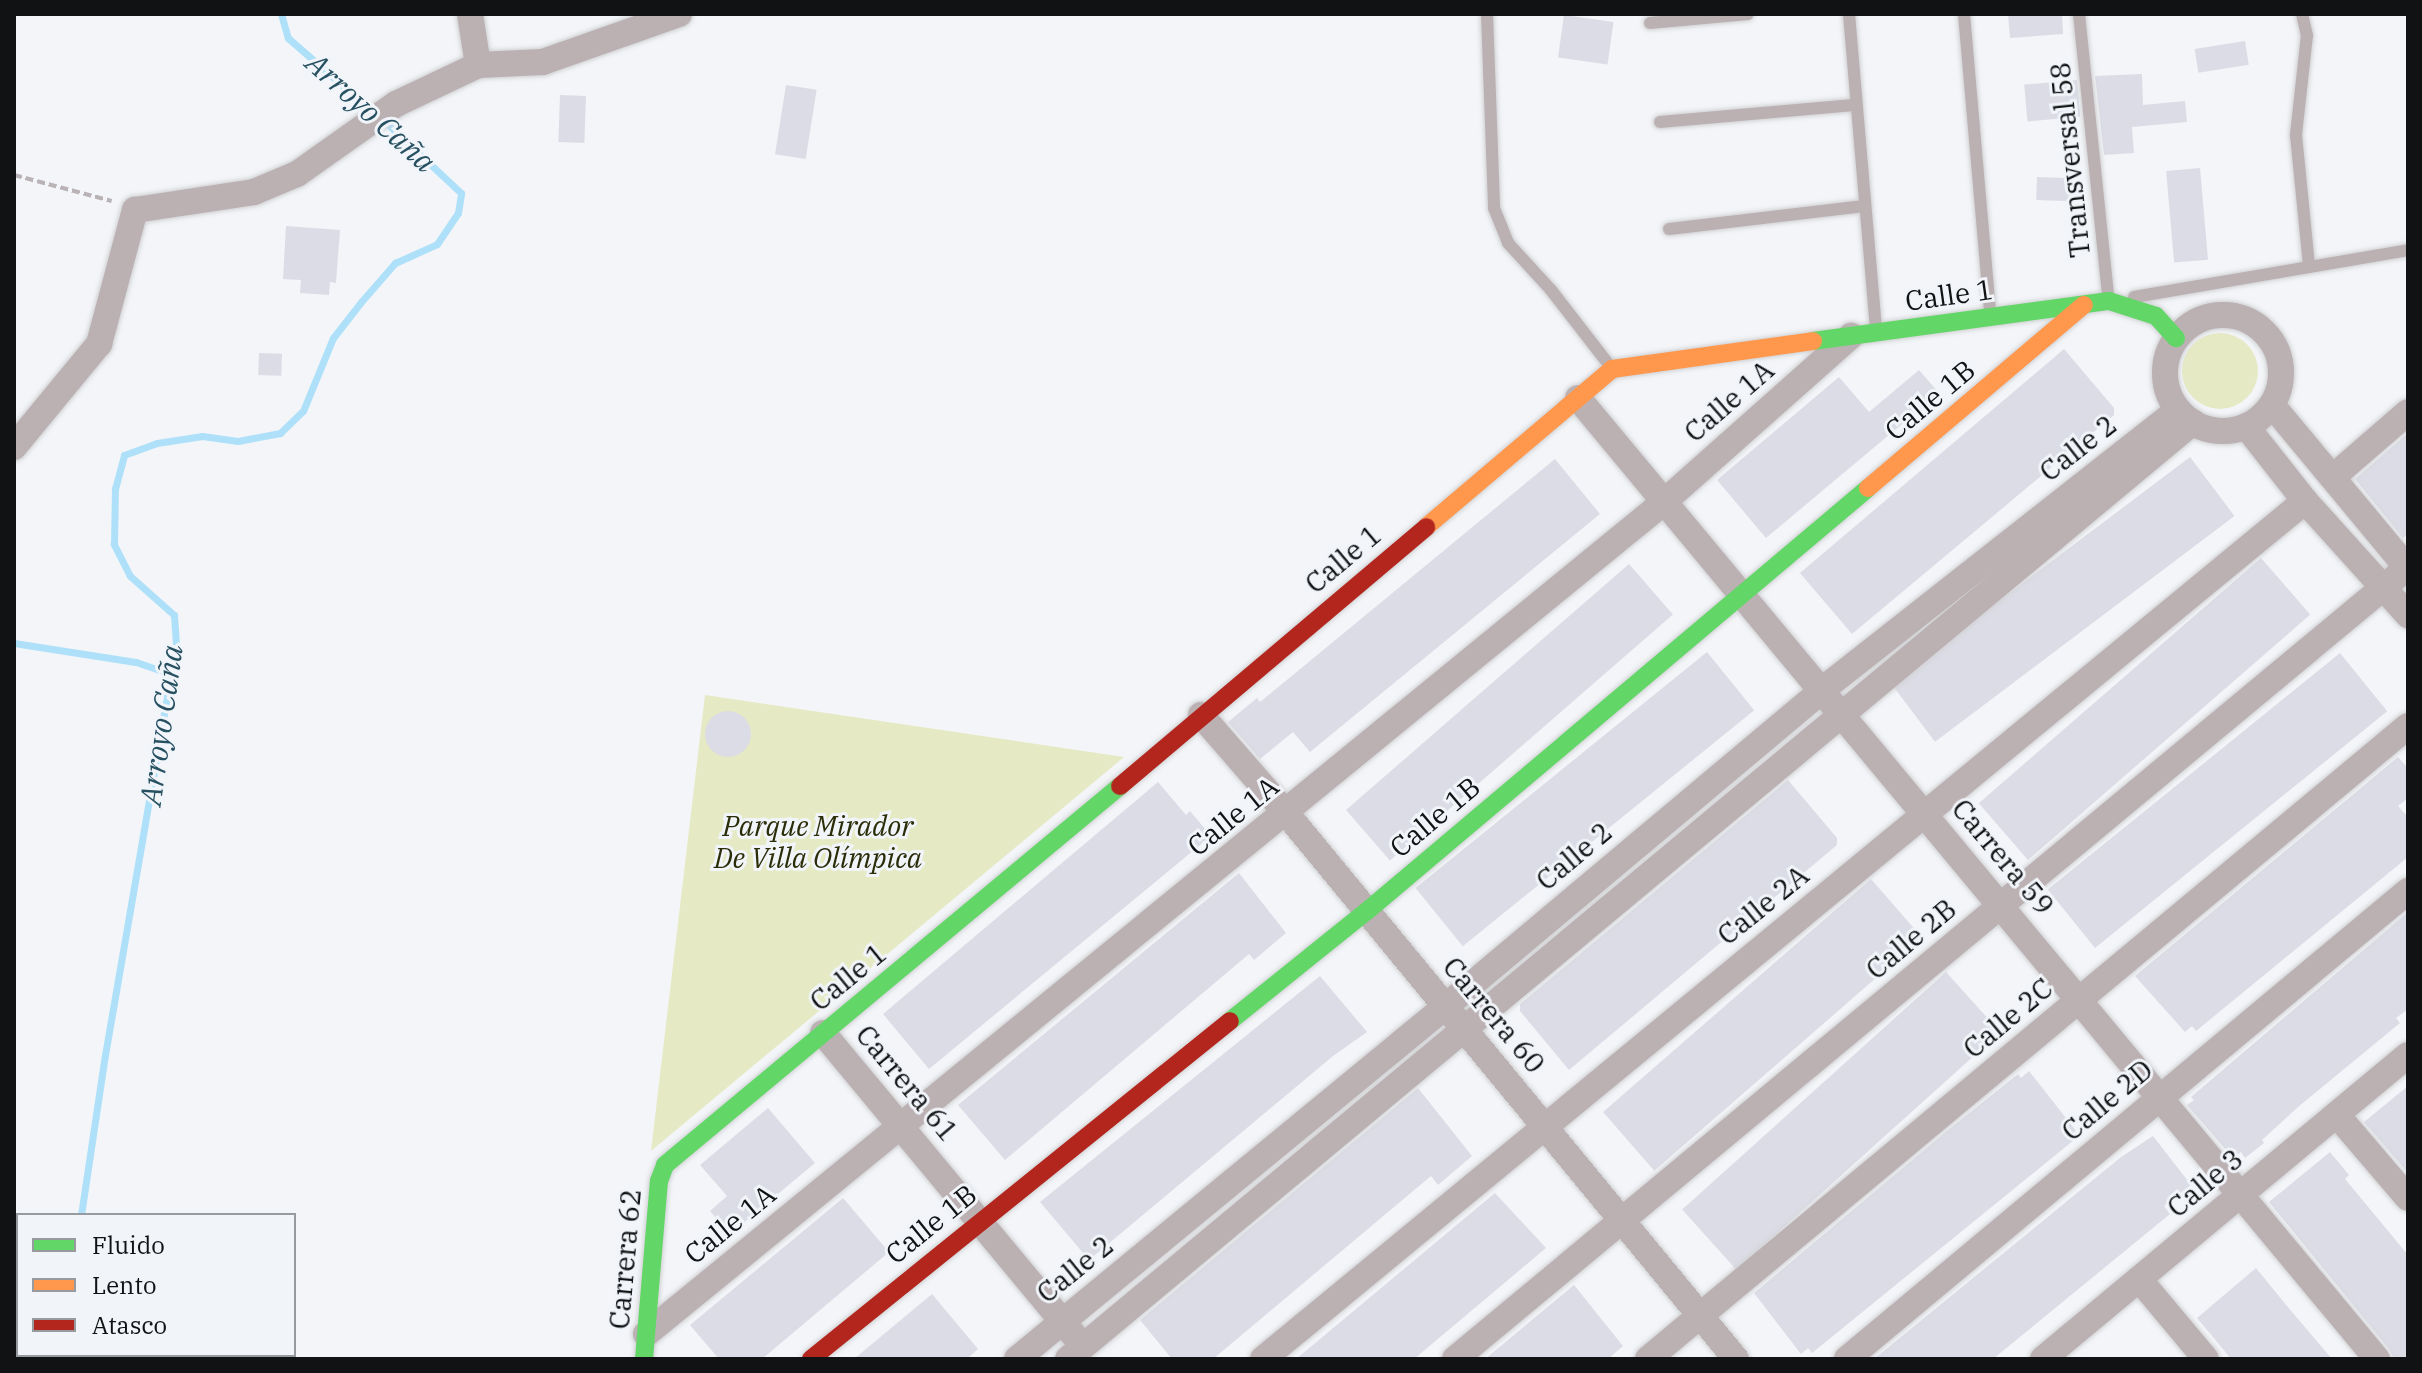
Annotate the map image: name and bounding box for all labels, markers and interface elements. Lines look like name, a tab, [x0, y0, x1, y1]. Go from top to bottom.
water label: Arroyo Caña	[299, 45, 443, 179]
street label: Transversal 58	[2043, 61, 2097, 259]
street label: Calle 1	[1903, 272, 1995, 318]
street label: Calle 1A	[1677, 353, 1781, 449]
street label: Calle 1B	[1878, 353, 1982, 447]
street label: Calle 2	[2033, 408, 2123, 488]
street label: Calle 1	[1298, 518, 1388, 600]
water label: Arroyo Caña	[132, 642, 190, 808]
street label: Calle 1A	[1181, 769, 1285, 863]
street label: Calle 1B	[1383, 770, 1487, 864]
street label: Carrera 59	[1945, 792, 2061, 922]
park label: Parque Mirador De Villa Olímpica	[714, 809, 922, 875]
street label: Calle 2	[1529, 815, 1619, 897]
street label: Calle 2A	[1711, 858, 1815, 952]
street label: Calle 2B	[1859, 892, 1963, 986]
street label: Calle 1	[803, 936, 893, 1018]
street label: Carrera 60	[1436, 950, 1552, 1080]
street label: Calle 2C	[1956, 971, 2060, 1065]
street label: Carrera 61	[849, 1018, 965, 1148]
street label: Calle 2D	[2055, 1052, 2159, 1148]
street label: Calle 3	[2160, 1142, 2250, 1224]
street label: Calle 1A	[678, 1177, 782, 1271]
street label: Calle 1B	[879, 1177, 983, 1271]
street label: Carrera 62	[602, 1187, 648, 1331]
legend	[16, 1213, 296, 1357]
street label: Calle 2	[1030, 1228, 1120, 1310]
text: Fluido	[92, 1229, 165, 1261]
text: Lento	[92, 1269, 156, 1301]
text: Atasco	[92, 1309, 167, 1341]

